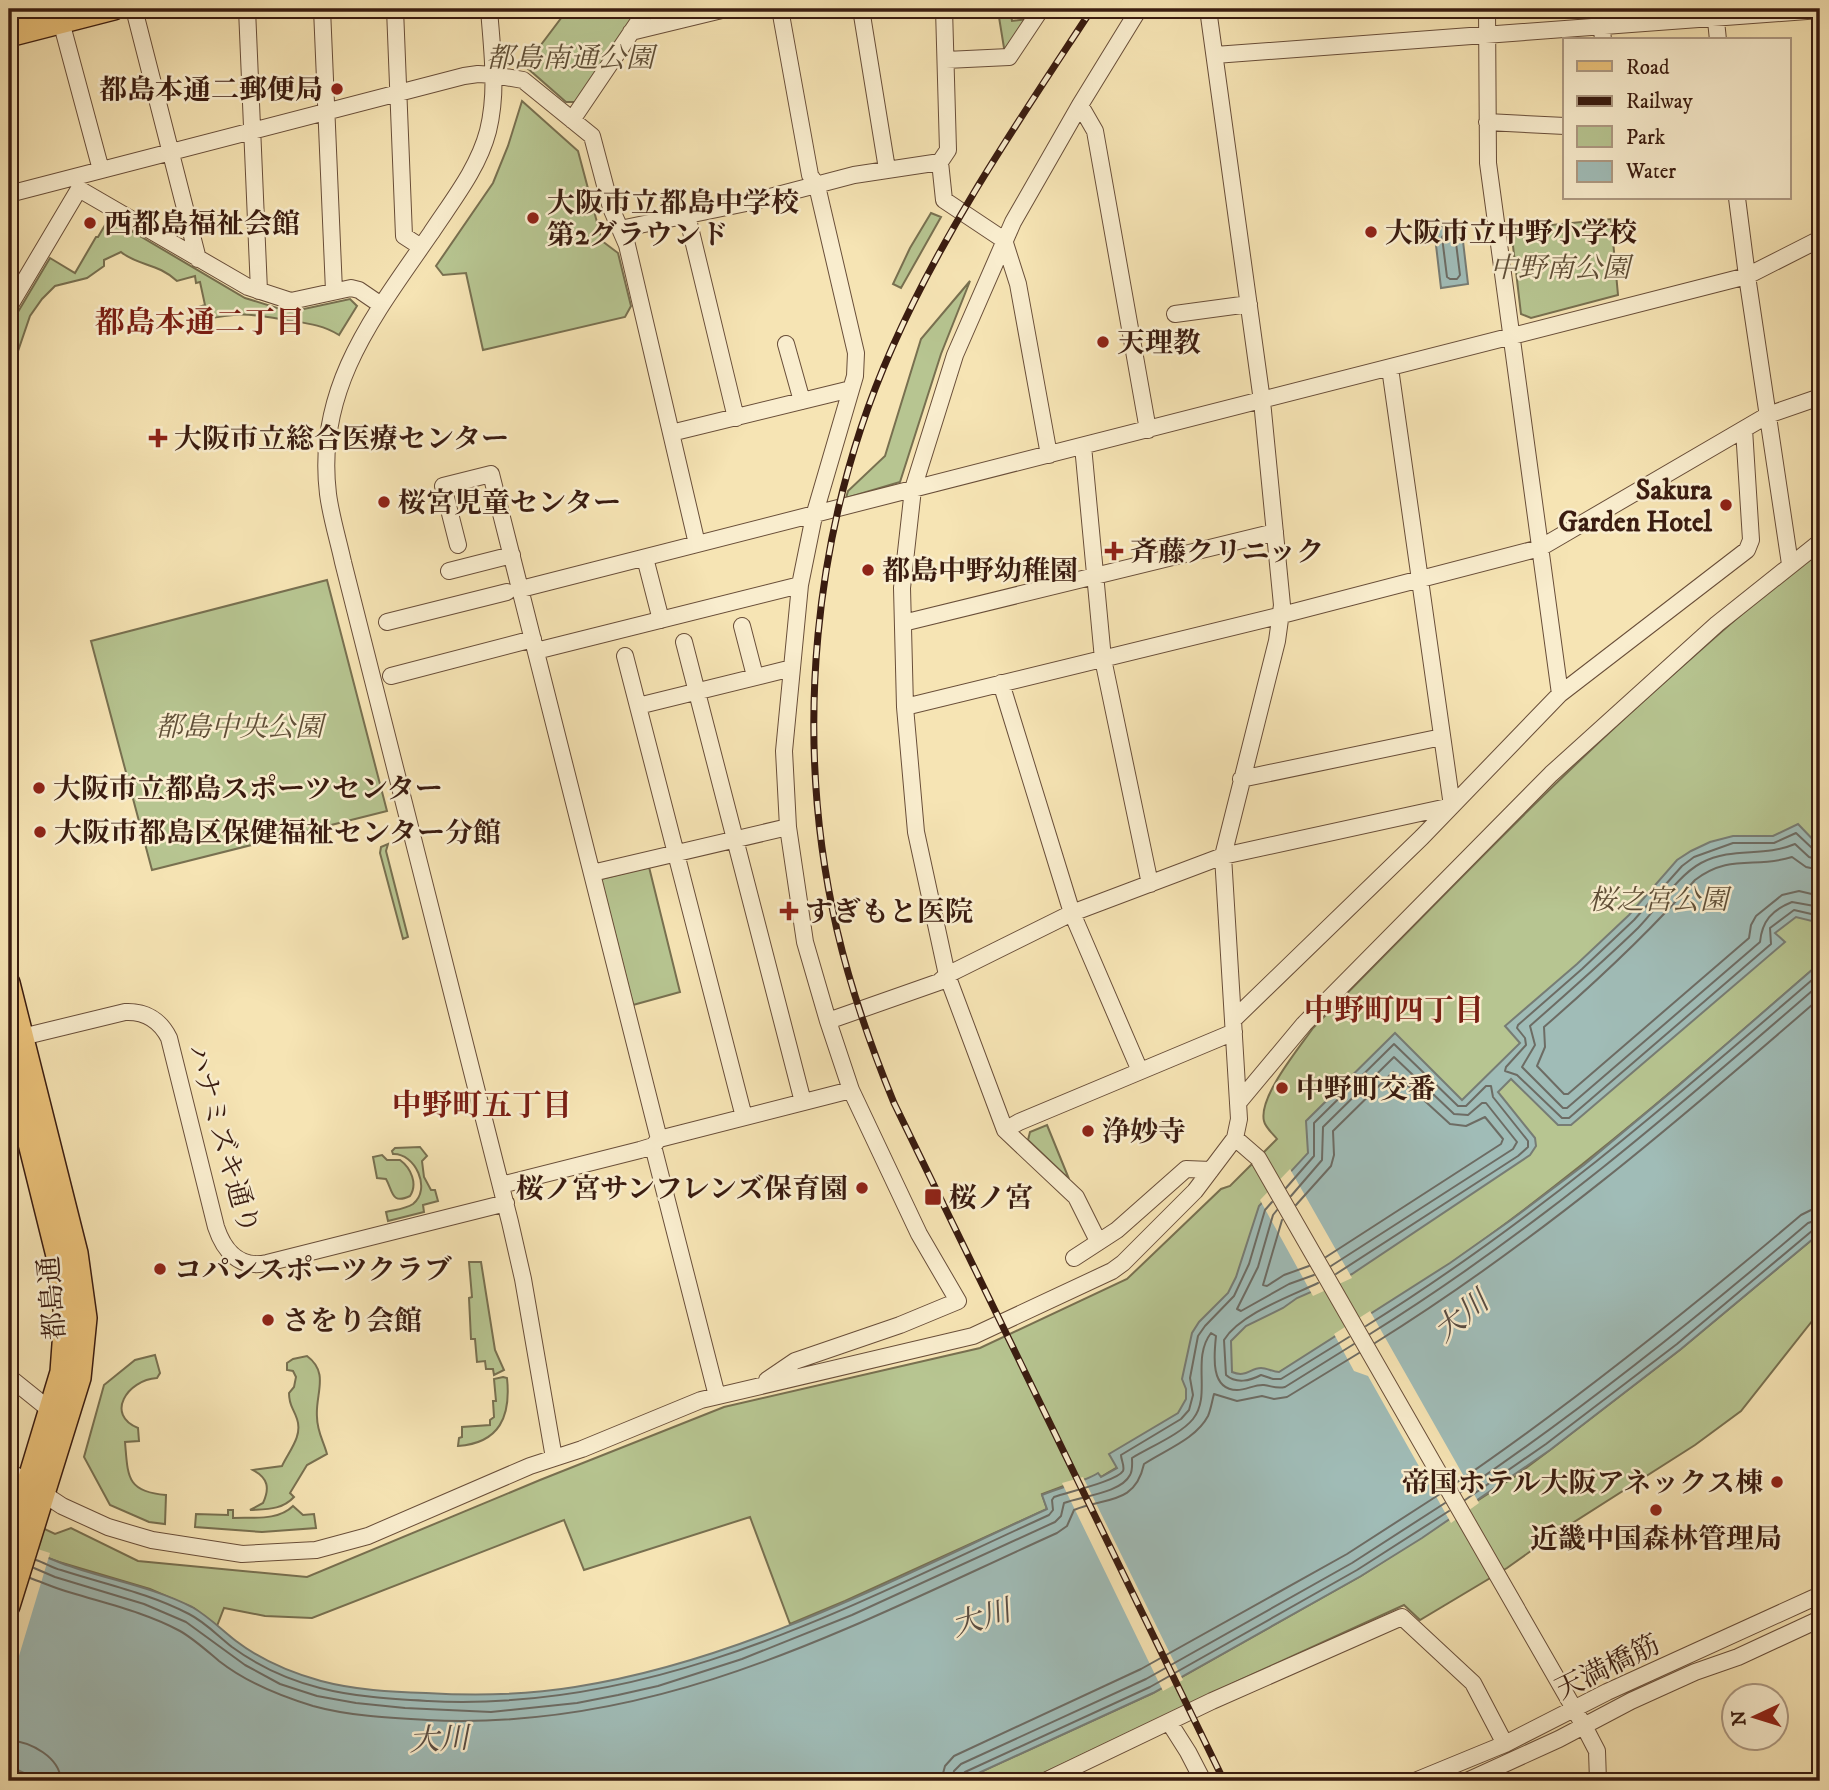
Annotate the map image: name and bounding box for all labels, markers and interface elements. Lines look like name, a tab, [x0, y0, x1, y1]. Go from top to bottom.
legend	[1563, 38, 1790, 200]
park label: 都島南通公園	[486, 41, 658, 76]
text: Road	[1626, 55, 1670, 81]
place label: 都島本通二郵便局	[99, 73, 323, 108]
marker: 都島本通二郵便局	[329, 81, 345, 97]
text: Railway	[1626, 89, 1694, 115]
text: Park	[1626, 125, 1666, 151]
text: Water	[1625, 159, 1676, 185]
place label: 大阪市立都島中学校 第2グラウンド	[547, 186, 799, 253]
place label: 西都島福祉会館	[104, 207, 300, 242]
marker: 大阪市立都島中学校 第2グラウンド	[525, 210, 541, 226]
marker: 西都島福祉会館	[82, 215, 98, 231]
place label: 大阪市立中野小学校	[1385, 216, 1637, 251]
marker: 大阪市立中野小学校	[1363, 224, 1379, 240]
park label: 中野南公園	[1490, 251, 1634, 286]
district label: 都島本通二丁目	[95, 305, 305, 342]
place label: 天理教	[1117, 326, 1201, 361]
marker: 天理教	[1095, 334, 1111, 350]
place label: 大阪市立総合医療センター	[174, 422, 509, 457]
marker: 大阪市立総合医療センター	[148, 428, 168, 448]
place label: Sakura Garden Hotel	[1558, 473, 1713, 540]
place label: 桜宮児童センター	[398, 486, 621, 521]
marker: 桜宮児童センター	[376, 494, 392, 510]
marker: Sakura Garden Hotel	[1718, 497, 1734, 513]
place label: 斉藤クリニック	[1130, 535, 1324, 570]
marker: 斉藤クリニック	[1104, 541, 1124, 561]
place label: 都島中野幼稚園	[882, 554, 1078, 589]
marker: 都島中野幼稚園	[860, 562, 876, 578]
park label: 都島中央公園	[155, 710, 327, 745]
place label: 大阪市立都島スポーツセンター	[53, 772, 443, 807]
marker: 大阪市立都島スポーツセンター	[31, 780, 47, 796]
place label: 大阪市都島区保健福祉センター分館	[54, 816, 501, 851]
marker: 大阪市都島区保健福祉センター分館	[32, 824, 48, 840]
park label: 桜之宮公園	[1588, 883, 1732, 918]
place label: すぎもと医院	[805, 895, 973, 930]
marker: すぎもと医院	[779, 901, 799, 921]
district label: 中野町四丁目	[1304, 993, 1484, 1030]
street label: ハナミズキ通り	[179, 1040, 266, 1238]
place label: 中野町交番	[1296, 1072, 1436, 1107]
marker: 中野町交番	[1274, 1080, 1290, 1096]
district label: 中野町五丁目	[392, 1088, 572, 1125]
place label: 浄妙寺	[1102, 1115, 1186, 1150]
marker: 浄妙寺	[1080, 1123, 1096, 1139]
place label: 桜ノ宮サンフレンズ保育園	[516, 1172, 848, 1207]
marker: 桜ノ宮サンフレンズ保育園	[854, 1180, 870, 1196]
place label: 桜ノ宮	[949, 1181, 1033, 1216]
marker: 桜ノ宮	[923, 1187, 943, 1207]
place label: コパンスポーツクラブ	[174, 1253, 452, 1288]
street label: 都島通	[31, 1254, 74, 1341]
marker: コパンスポーツクラブ	[152, 1261, 168, 1277]
water label: 大川	[1427, 1282, 1499, 1350]
place label: さをり会館	[282, 1304, 422, 1339]
marker: さをり会館	[260, 1312, 276, 1328]
place label: 帝国ホテル大阪アネックス棟	[1402, 1466, 1763, 1501]
marker: 帝国ホテル大阪アネックス棟	[1769, 1474, 1785, 1490]
marker: 近畿中国森林管理局	[1648, 1502, 1664, 1518]
place label: 近畿中国森林管理局	[1530, 1522, 1782, 1557]
water label: 大川	[947, 1592, 1018, 1646]
street label: 天満橋筋	[1550, 1627, 1666, 1708]
north arrow	[1720, 1682, 1790, 1752]
text: N	[1727, 1709, 1752, 1727]
water label: 大川	[408, 1720, 473, 1761]

